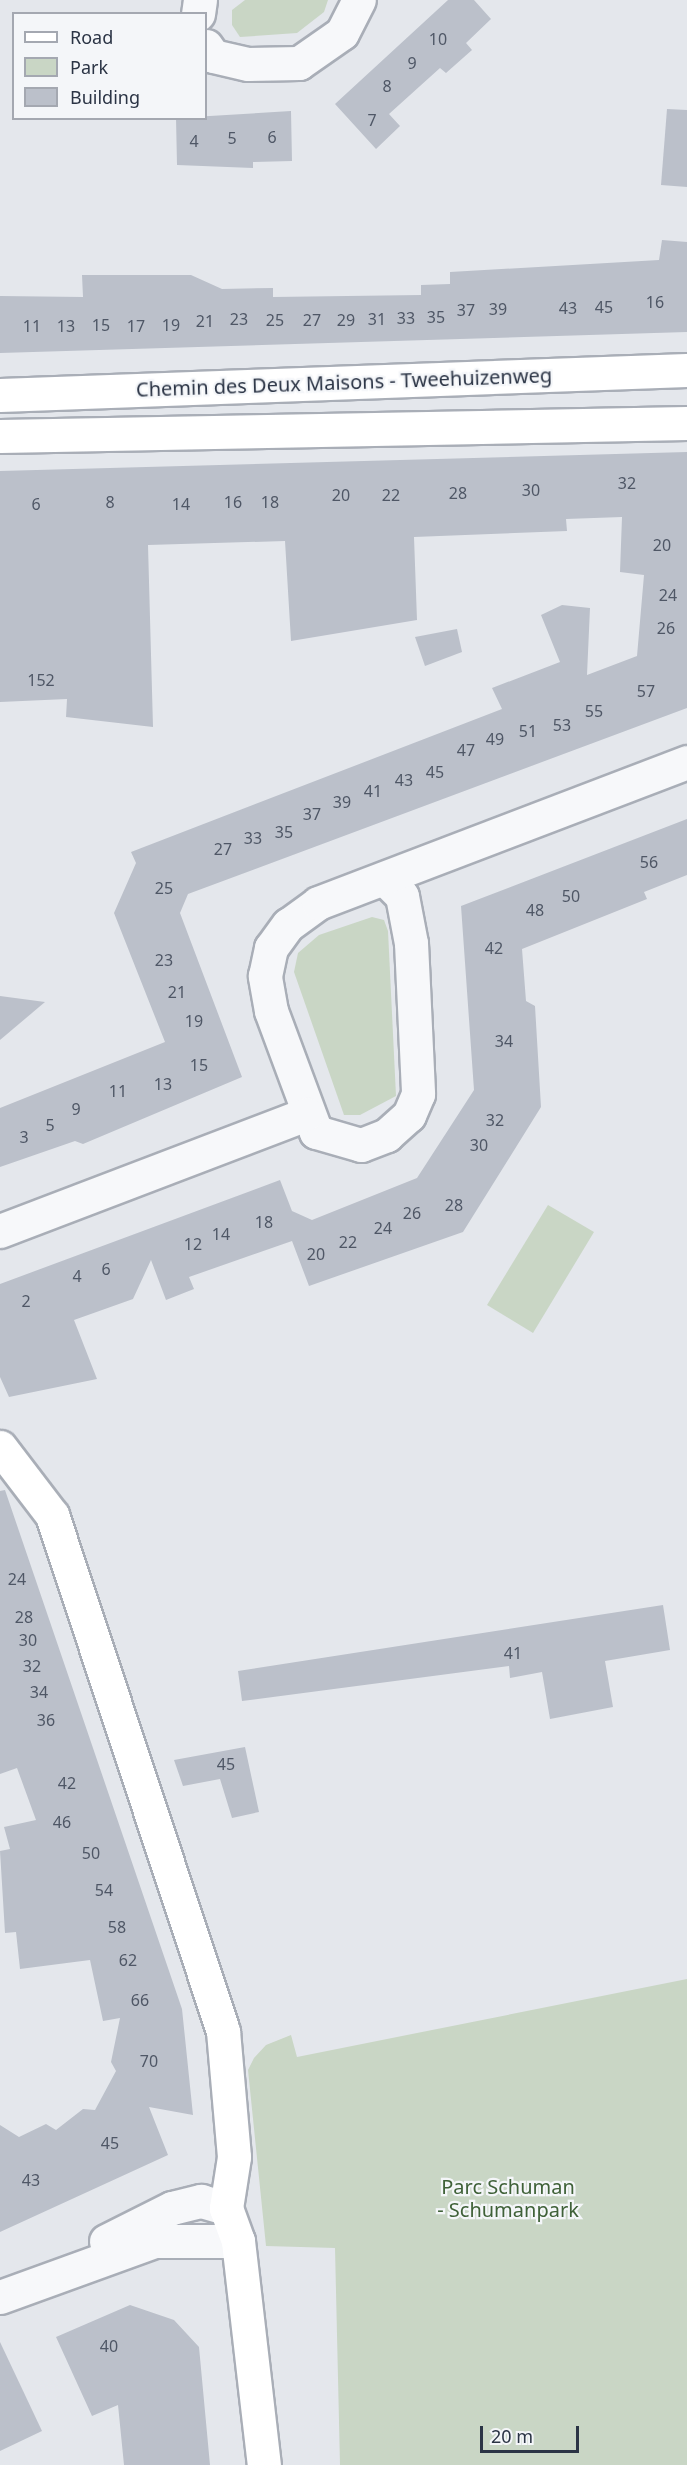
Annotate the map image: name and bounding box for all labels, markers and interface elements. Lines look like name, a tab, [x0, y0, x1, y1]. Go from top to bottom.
legend	[12, 12, 207, 120]
text: Road	[70, 25, 113, 49]
house number: 10	[429, 29, 447, 49]
house number: 9	[407, 53, 417, 73]
text: Park	[70, 55, 108, 79]
house number: 8	[382, 76, 392, 96]
text: Building	[70, 85, 140, 109]
house number: 7	[367, 110, 377, 130]
house number: 6	[267, 127, 277, 147]
house number: 5	[227, 128, 237, 148]
house number: 4	[189, 131, 199, 151]
house number: 16	[646, 292, 664, 312]
house number: 45	[595, 297, 613, 317]
house number: 43	[559, 298, 577, 318]
house number: 39	[489, 299, 507, 319]
house number: 37	[457, 300, 475, 320]
house number: 35	[427, 307, 445, 327]
house number: 33	[397, 308, 415, 328]
house number: 23	[230, 309, 248, 329]
house number: 31	[368, 309, 386, 329]
house number: 25	[266, 310, 284, 330]
house number: 27	[303, 310, 321, 330]
house number: 29	[337, 310, 355, 330]
house number: 21	[196, 311, 214, 331]
house number: 15	[92, 315, 110, 335]
house number: 19	[162, 315, 180, 335]
house number: 11	[23, 316, 41, 336]
house number: 13	[57, 316, 75, 336]
house number: 17	[127, 316, 145, 336]
street label: Chemin des Deux Maisons - Tweehuizenweg	[136, 363, 552, 401]
house number: 32	[618, 473, 636, 493]
house number: 30	[522, 480, 540, 500]
house number: 28	[449, 483, 467, 503]
house number: 20	[332, 485, 350, 505]
house number: 22	[382, 485, 400, 505]
house number: 8	[105, 492, 115, 512]
house number: 16	[224, 492, 242, 512]
house number: 18	[261, 492, 279, 512]
house number: 6	[31, 494, 41, 514]
house number: 14	[172, 494, 190, 514]
house number: 20	[653, 535, 671, 555]
house number: 24	[659, 585, 677, 605]
house number: 26	[657, 618, 675, 638]
house number: 152	[27, 670, 55, 690]
house number: 57	[637, 681, 655, 701]
house number: 55	[585, 701, 603, 721]
house number: 53	[553, 715, 571, 735]
house number: 51	[519, 721, 537, 741]
house number: 49	[486, 729, 504, 749]
house number: 47	[457, 740, 475, 760]
house number: 45	[426, 762, 444, 782]
house number: 43	[395, 770, 413, 790]
house number: 41	[364, 781, 382, 801]
house number: 39	[333, 792, 351, 812]
house number: 37	[303, 804, 321, 824]
house number: 35	[275, 822, 293, 842]
house number: 33	[244, 828, 262, 848]
house number: 27	[214, 839, 232, 859]
house number: 56	[640, 852, 658, 872]
house number: 25	[155, 878, 173, 898]
house number: 50	[562, 886, 580, 906]
house number: 48	[526, 900, 544, 920]
house number: 42	[485, 938, 503, 958]
house number: 23	[155, 950, 173, 970]
house number: 21	[168, 982, 186, 1002]
house number: 19	[185, 1011, 203, 1031]
house number: 34	[495, 1031, 513, 1051]
house number: 15	[190, 1055, 208, 1075]
house number: 13	[154, 1074, 172, 1094]
house number: 11	[109, 1081, 127, 1101]
house number: 9	[71, 1099, 81, 1119]
house number: 32	[486, 1110, 504, 1130]
house number: 5	[45, 1115, 55, 1135]
house number: 3	[19, 1127, 29, 1147]
house number: 30	[470, 1135, 488, 1155]
house number: 28	[445, 1195, 463, 1215]
house number: 26	[403, 1203, 421, 1223]
house number: 18	[255, 1212, 273, 1232]
house number: 24	[374, 1218, 392, 1238]
house number: 14	[212, 1224, 230, 1244]
house number: 22	[339, 1232, 357, 1252]
house number: 12	[184, 1234, 202, 1254]
house number: 20	[307, 1244, 325, 1264]
house number: 6	[101, 1259, 111, 1279]
house number: 4	[72, 1266, 82, 1286]
house number: 2	[21, 1291, 31, 1311]
house number: 24	[8, 1569, 26, 1589]
house number: 28	[15, 1607, 33, 1627]
house number: 30	[19, 1630, 37, 1650]
house number: 41	[504, 1643, 522, 1663]
house number: 32	[23, 1656, 41, 1676]
house number: 34	[30, 1682, 48, 1702]
house number: 36	[37, 1710, 55, 1730]
house number: 45	[217, 1754, 235, 1774]
house number: 42	[58, 1773, 76, 1793]
house number: 46	[53, 1812, 71, 1832]
house number: 50	[82, 1843, 100, 1863]
house number: 54	[95, 1880, 113, 1900]
house number: 58	[108, 1917, 126, 1937]
house number: 62	[119, 1950, 137, 1970]
house number: 66	[131, 1990, 149, 2010]
house number: 70	[140, 2051, 158, 2071]
house number: 45	[101, 2133, 119, 2153]
house number: 43	[22, 2170, 40, 2190]
park label: Parc Schuman - Schumanpark	[437, 2174, 579, 2221]
house number: 40	[100, 2336, 118, 2356]
scale bar	[483, 2414, 582, 2452]
text: 20 m	[491, 2424, 533, 2448]

